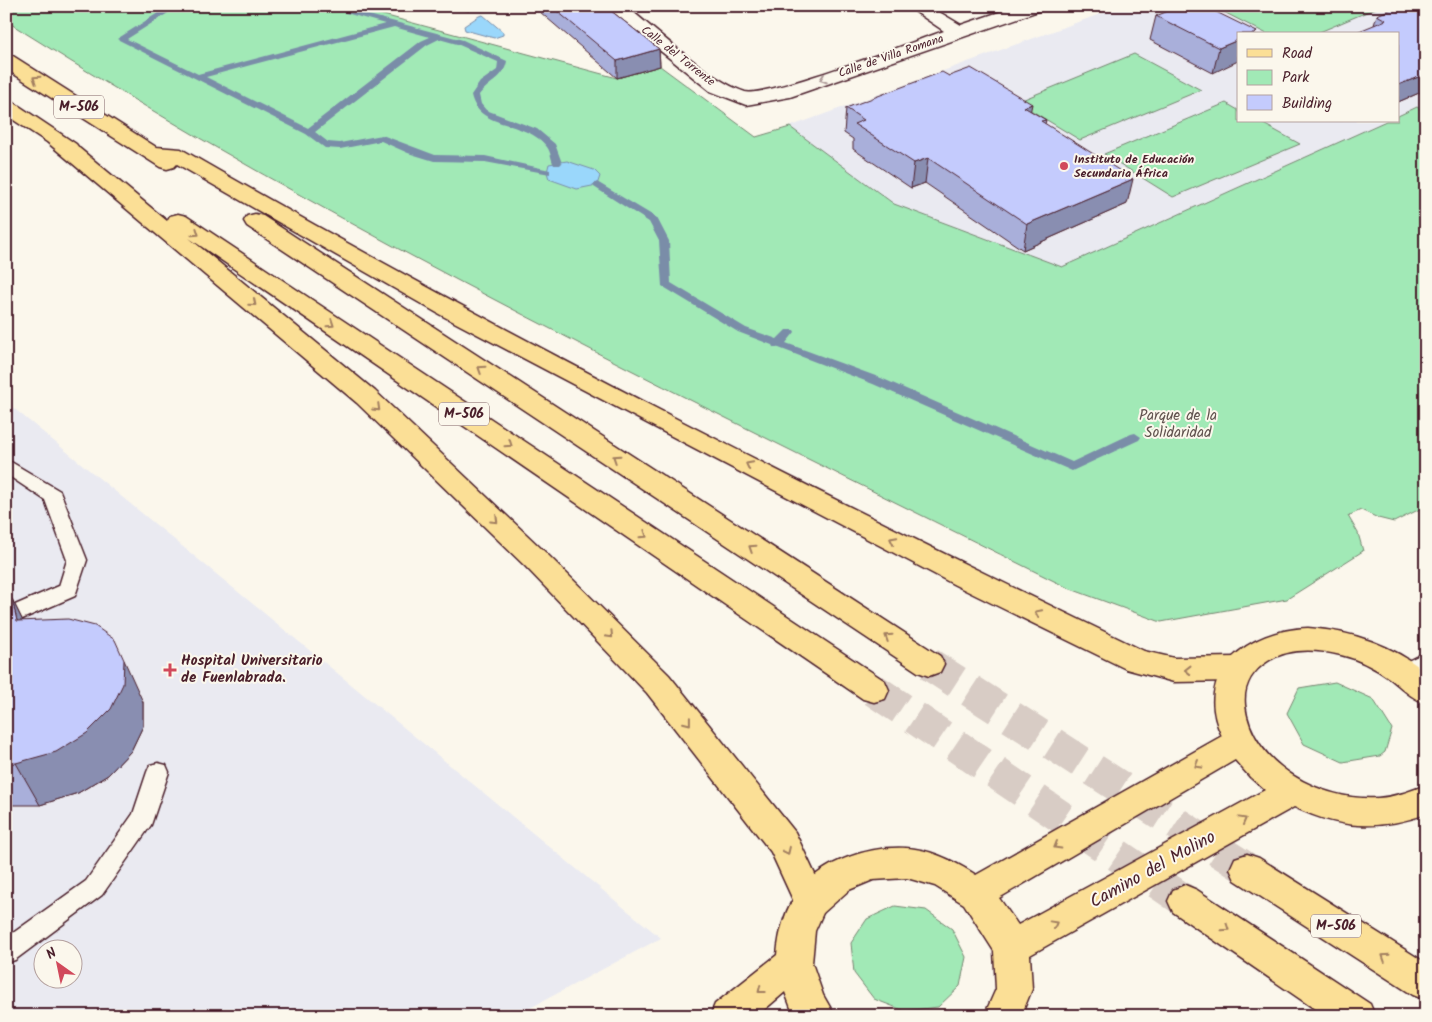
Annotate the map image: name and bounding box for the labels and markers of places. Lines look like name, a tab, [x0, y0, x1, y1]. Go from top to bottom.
place label: Instituto de Educación Secundaria África	[1074, 150, 1194, 183]
marker: Instituto de Educación Secundaria África	[1058, 160, 1070, 172]
place label: Hospital Universitario de Fuenlabrada.	[181, 649, 323, 690]
marker: Hospital Universitario de Fuenlabrada.	[163, 663, 177, 677]

